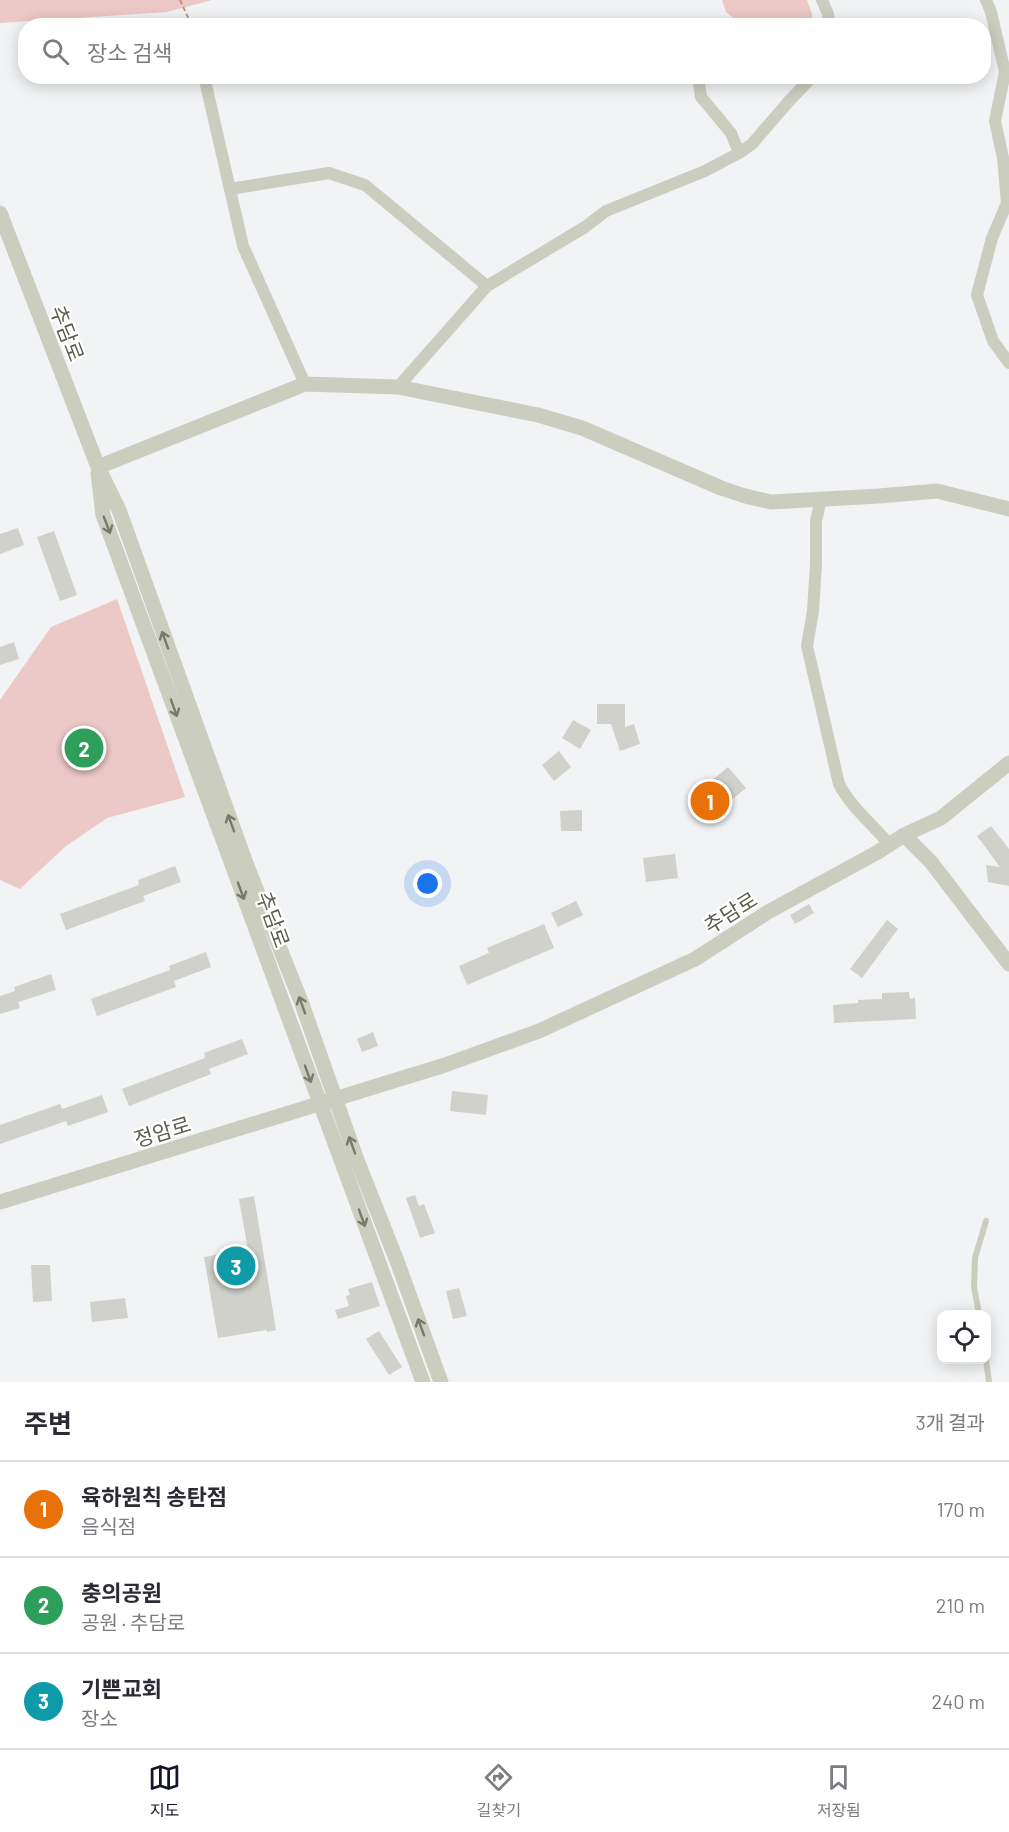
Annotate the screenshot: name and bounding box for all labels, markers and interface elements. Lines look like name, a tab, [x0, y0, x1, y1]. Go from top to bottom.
search box	[18, 18, 991, 84]
icon: search	[39, 35, 72, 68]
text: 장소 검색	[87, 39, 172, 65]
street label: 추담로	[46, 301, 90, 365]
one-way arrow	[102, 515, 113, 534]
one-way arrow	[158, 631, 169, 650]
one-way arrow	[170, 698, 181, 717]
pin: 2	[64, 726, 104, 771]
pin: 1	[690, 778, 730, 824]
one-way arrow	[225, 814, 236, 833]
your location	[413, 869, 442, 898]
one-way arrow	[237, 881, 248, 900]
street label: 추담로	[699, 886, 761, 938]
street label: 추담로	[252, 887, 296, 951]
one-way arrow	[296, 996, 307, 1015]
one-way arrow	[304, 1064, 315, 1083]
street label: 정암로	[131, 1111, 193, 1151]
one-way arrow	[346, 1136, 357, 1154]
one-way arrow	[358, 1209, 369, 1227]
pin: 3	[216, 1244, 256, 1288]
map controls	[937, 1310, 991, 1364]
button: locate	[937, 1310, 991, 1364]
one-way arrow	[415, 1318, 426, 1337]
text: 주변	[24, 1407, 72, 1438]
text: 3개 결과	[916, 1410, 985, 1434]
text: 육하원칙 송탄점	[81, 1483, 227, 1509]
text: 1	[40, 1497, 47, 1521]
text: 170 m	[937, 1497, 985, 1521]
text: 음식점	[81, 1514, 136, 1538]
text: 충의공원	[81, 1579, 162, 1605]
text: 2	[38, 1593, 49, 1617]
text: 210 m	[936, 1593, 985, 1617]
text: 공원 · 추담로	[81, 1610, 185, 1634]
text: 기쁜교회	[81, 1675, 162, 1701]
text: 3	[38, 1689, 49, 1713]
text: 240 m	[931, 1689, 985, 1713]
text: 장소	[81, 1706, 118, 1730]
tab: 지도	[148, 1761, 181, 1821]
tab: 길찾기	[477, 1761, 521, 1821]
tab: 저장됨	[817, 1761, 861, 1821]

